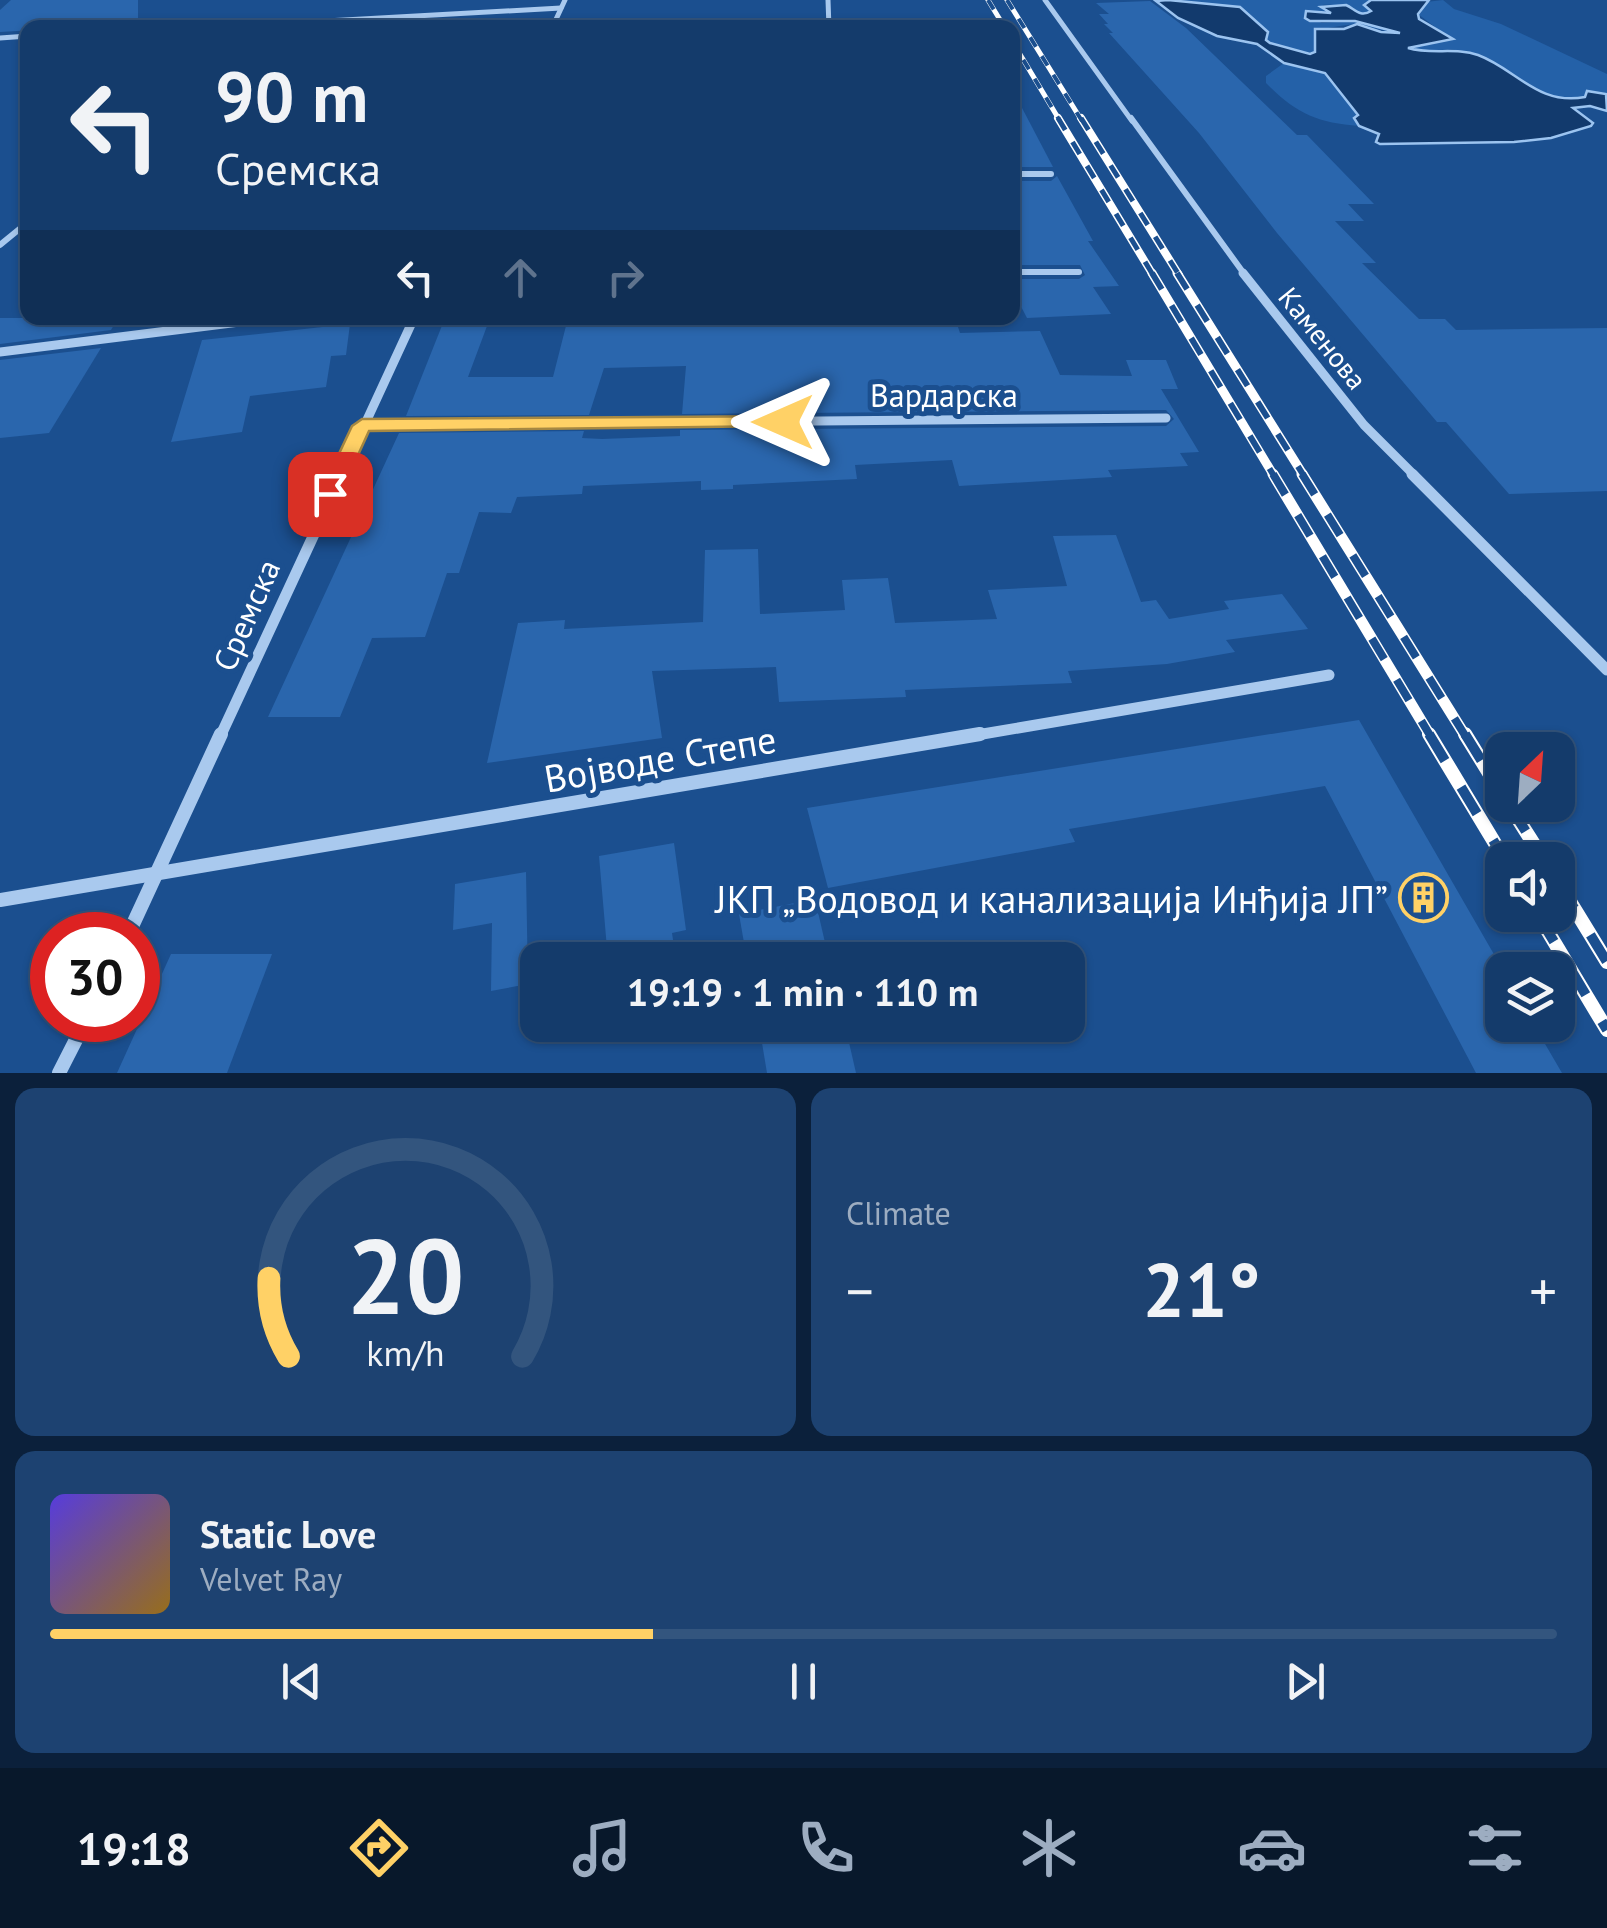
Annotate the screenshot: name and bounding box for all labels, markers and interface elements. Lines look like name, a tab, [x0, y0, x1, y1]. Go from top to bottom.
text: 90 m	[215, 51, 368, 141]
icon: left	[50, 60, 180, 190]
text: Сремска	[215, 139, 381, 197]
icon: left	[388, 250, 443, 305]
icon: ahead	[493, 250, 548, 305]
icon: right	[598, 250, 653, 305]
street label: Каменова	[1270, 279, 1376, 397]
position arrow	[731, 370, 835, 474]
street label: Вардарска	[870, 374, 1018, 416]
pin	[288, 452, 373, 537]
icon: arrive	[303, 467, 358, 522]
street label: Сремска	[203, 553, 289, 677]
street label: Војводе Степе	[540, 714, 780, 802]
north arrow	[1485, 732, 1575, 822]
map controls	[1485, 732, 1575, 1042]
button: sound	[1485, 842, 1575, 932]
building icon: ЈКП „Водовод и канализација Инђија ЈП”	[1397, 872, 1449, 924]
place label: ЈКП „Водовод и канализација Инђија ЈП”	[714, 874, 1388, 923]
speed limit sign: 30	[30, 912, 160, 1042]
button: layers	[1485, 952, 1575, 1042]
text: 19:19 · 1 min · 110 m	[627, 967, 978, 1016]
text: Climate	[846, 1192, 951, 1234]
text: 20	[347, 1208, 464, 1343]
text: 21°	[1143, 1241, 1260, 1338]
text: −	[846, 1255, 874, 1326]
text: +	[1529, 1255, 1557, 1326]
text: km/h	[366, 1330, 445, 1376]
text: Static Love	[200, 1509, 376, 1558]
text: Velvet Ray	[200, 1558, 342, 1600]
icon: previous	[274, 1654, 329, 1709]
icon: pause	[776, 1654, 831, 1709]
icon: next	[1278, 1654, 1333, 1709]
icon: directions	[344, 1813, 414, 1883]
icon: music	[567, 1813, 637, 1883]
icon: phone	[791, 1813, 861, 1883]
icon: climate	[1014, 1813, 1084, 1883]
icon: car	[1237, 1813, 1307, 1883]
icon: filters	[1460, 1813, 1530, 1883]
text: 19:18	[77, 1819, 191, 1877]

